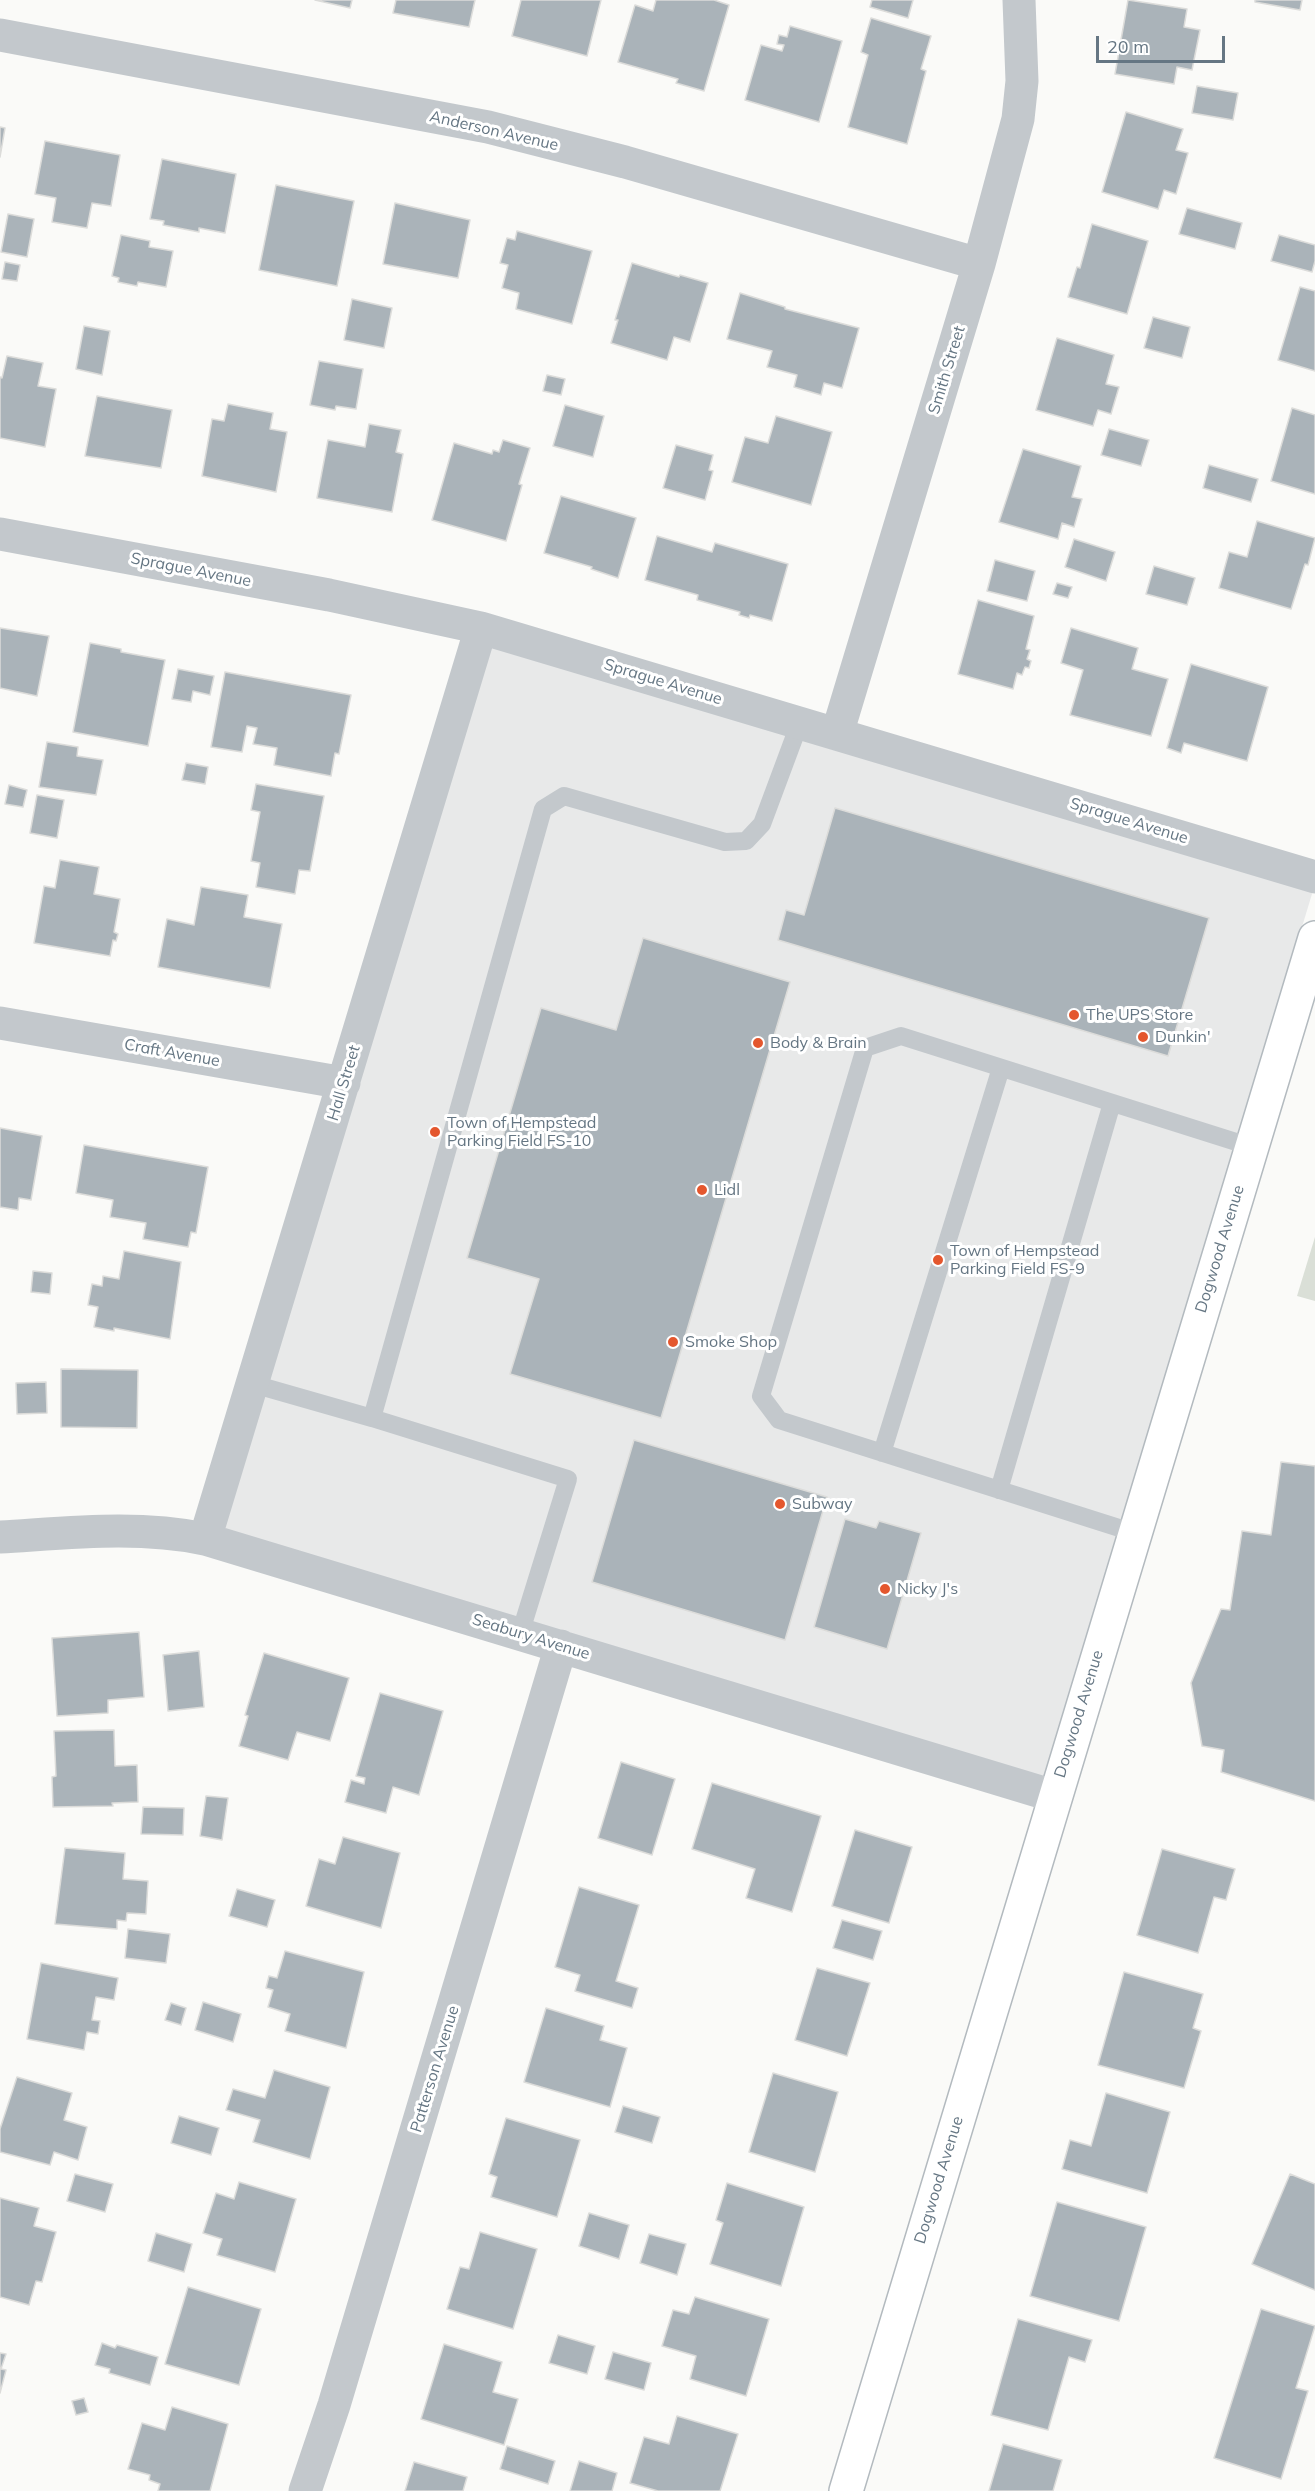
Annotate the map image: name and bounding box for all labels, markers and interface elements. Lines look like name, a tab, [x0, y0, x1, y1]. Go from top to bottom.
scale bar	[1099, 24, 1228, 62]
text: 20 m	[1107, 35, 1149, 58]
street label: Anderson Avenue	[428, 107, 560, 155]
street label: Smith Street	[924, 324, 970, 416]
street label: Sprague Avenue	[129, 549, 253, 591]
street label: Sprague Avenue	[602, 655, 724, 709]
street label: Sprague Avenue	[1068, 794, 1190, 848]
place label: The UPS Store	[1086, 1005, 1193, 1025]
marker: The UPS Store	[1067, 1008, 1081, 1022]
place label: Dunkin'	[1155, 1027, 1211, 1047]
marker: Dunkin'	[1136, 1030, 1150, 1044]
place label: Body & Brain	[770, 1033, 867, 1053]
street label: Craft Avenue	[123, 1035, 221, 1071]
marker: Body & Brain	[751, 1036, 765, 1050]
street label: Hall Street	[323, 1043, 365, 1123]
place label: Town of Hempstead Parking Field FS-10	[447, 1113, 596, 1151]
marker: Town of Hempstead Parking Field FS-10	[428, 1125, 442, 1139]
place label: Lidl	[714, 1180, 740, 1200]
marker: Lidl	[695, 1183, 709, 1197]
street label: Dogwood Avenue	[1191, 1183, 1249, 1315]
place label: Town of Hempstead Parking Field FS-9	[950, 1241, 1099, 1279]
marker: Town of Hempstead Parking Field FS-9	[931, 1253, 945, 1267]
place label: Smoke Shop	[685, 1332, 777, 1352]
marker: Smoke Shop	[666, 1335, 680, 1349]
place label: Subway	[792, 1494, 852, 1514]
marker: Subway	[773, 1497, 787, 1511]
place label: Nicky J's	[897, 1579, 958, 1599]
marker: Nicky J's	[878, 1582, 892, 1596]
street label: Seabury Avenue	[470, 1610, 592, 1664]
street label: Dogwood Avenue	[1050, 1648, 1108, 1780]
street label: Patterson Avenue	[407, 2003, 463, 2135]
street label: Dogwood Avenue	[910, 2114, 968, 2246]

